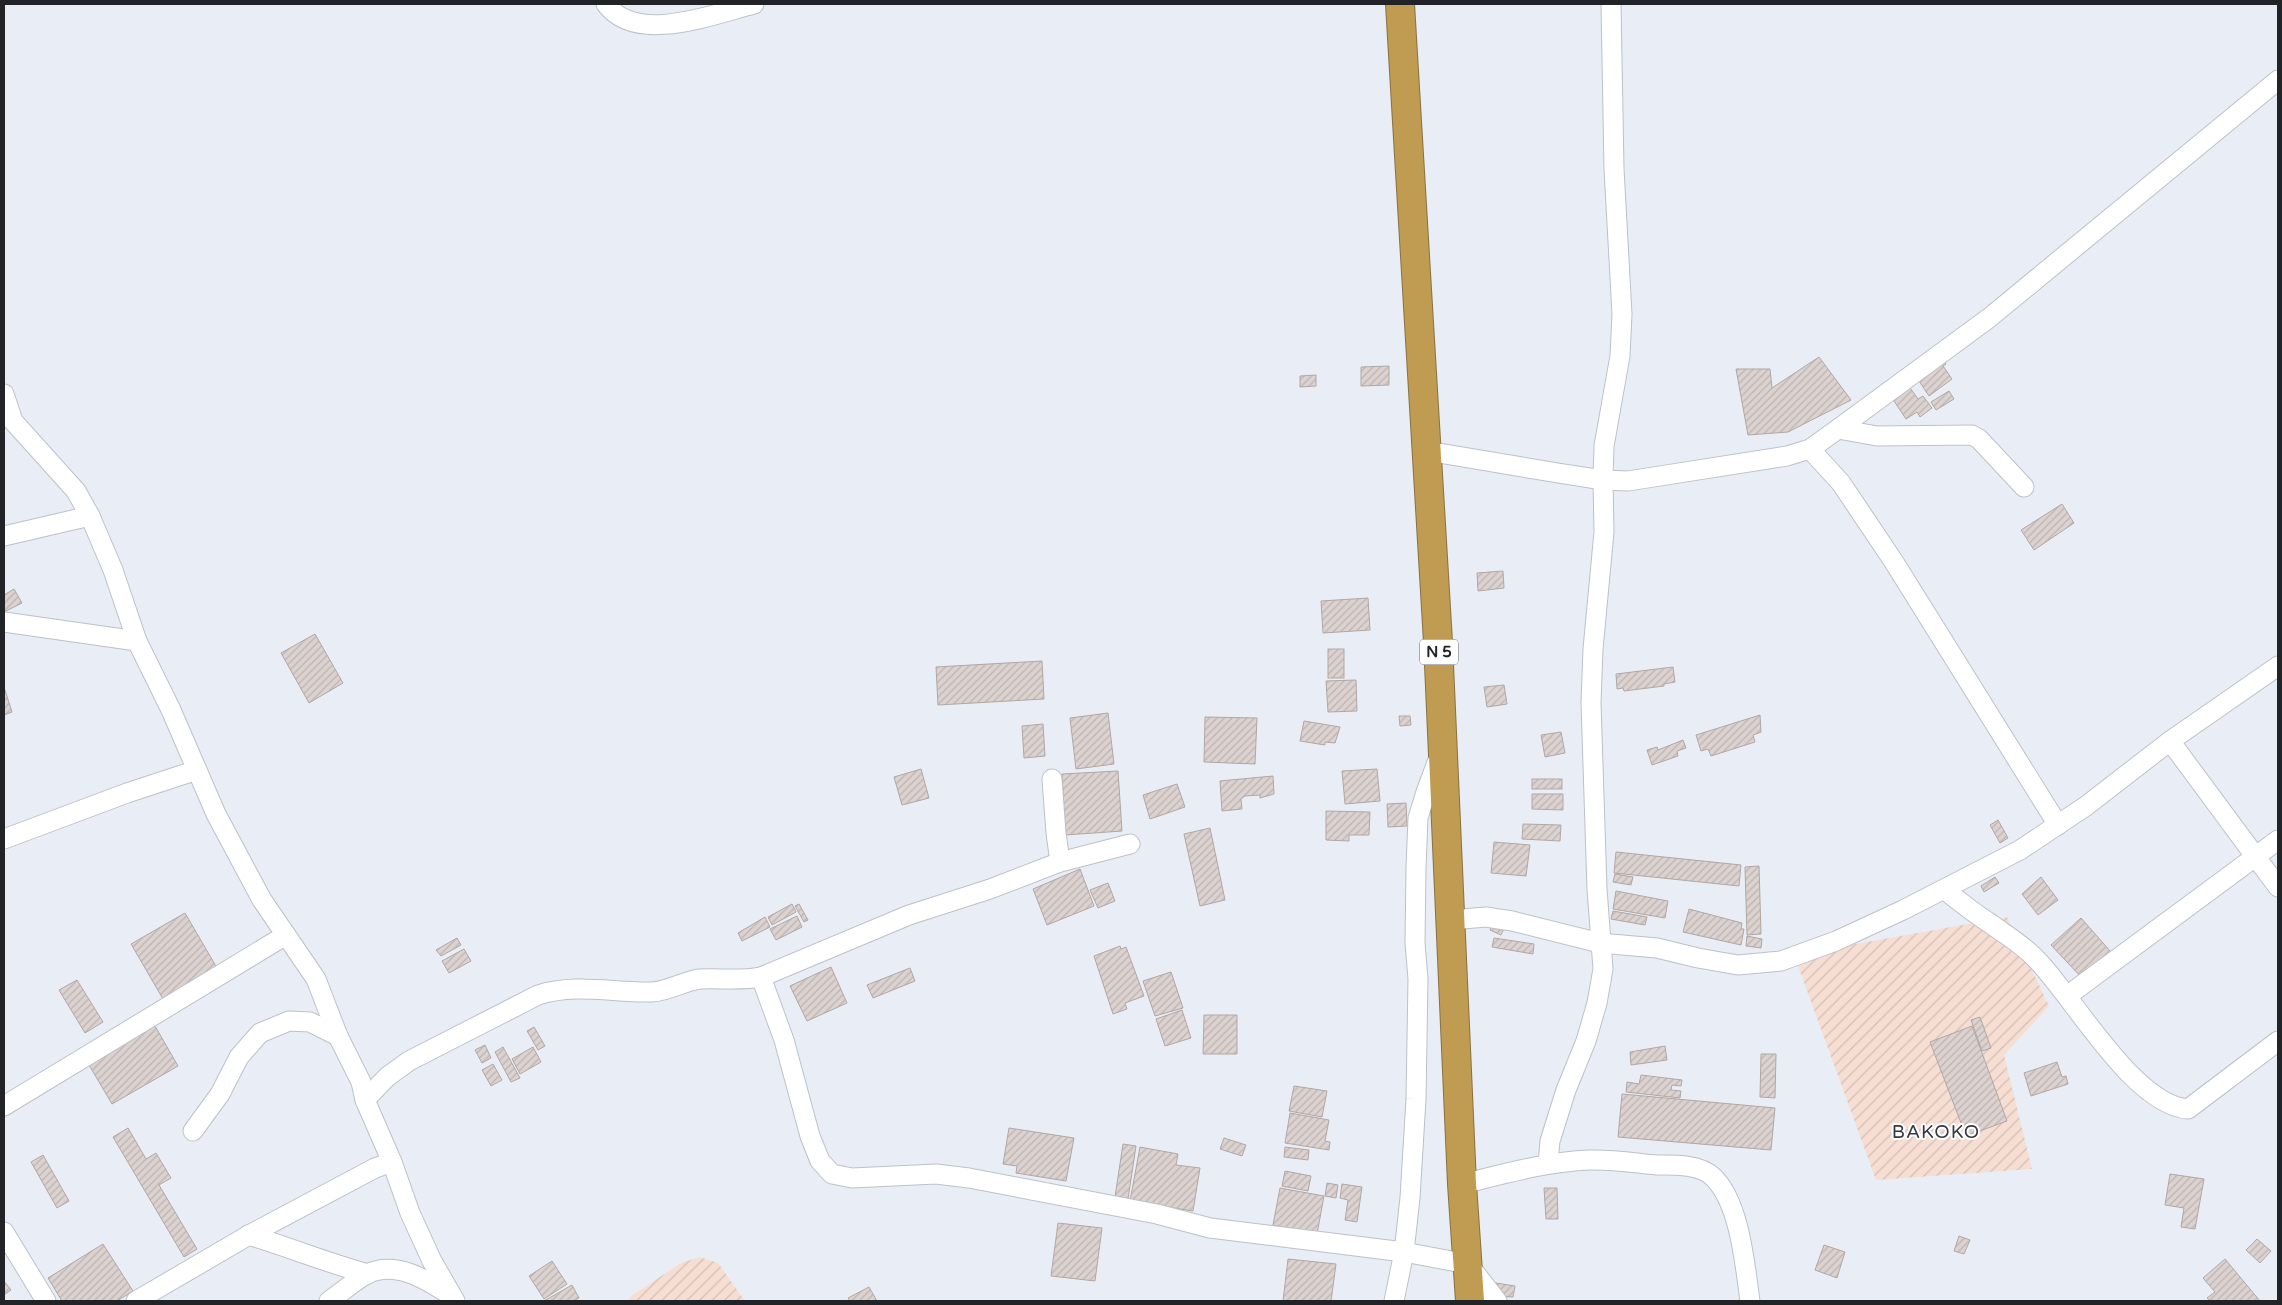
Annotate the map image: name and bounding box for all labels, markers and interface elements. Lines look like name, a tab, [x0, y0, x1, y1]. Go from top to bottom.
road number: N 5	[1420, 640, 1458, 664]
district label: BAKOKO	[1892, 1121, 1980, 1143]

